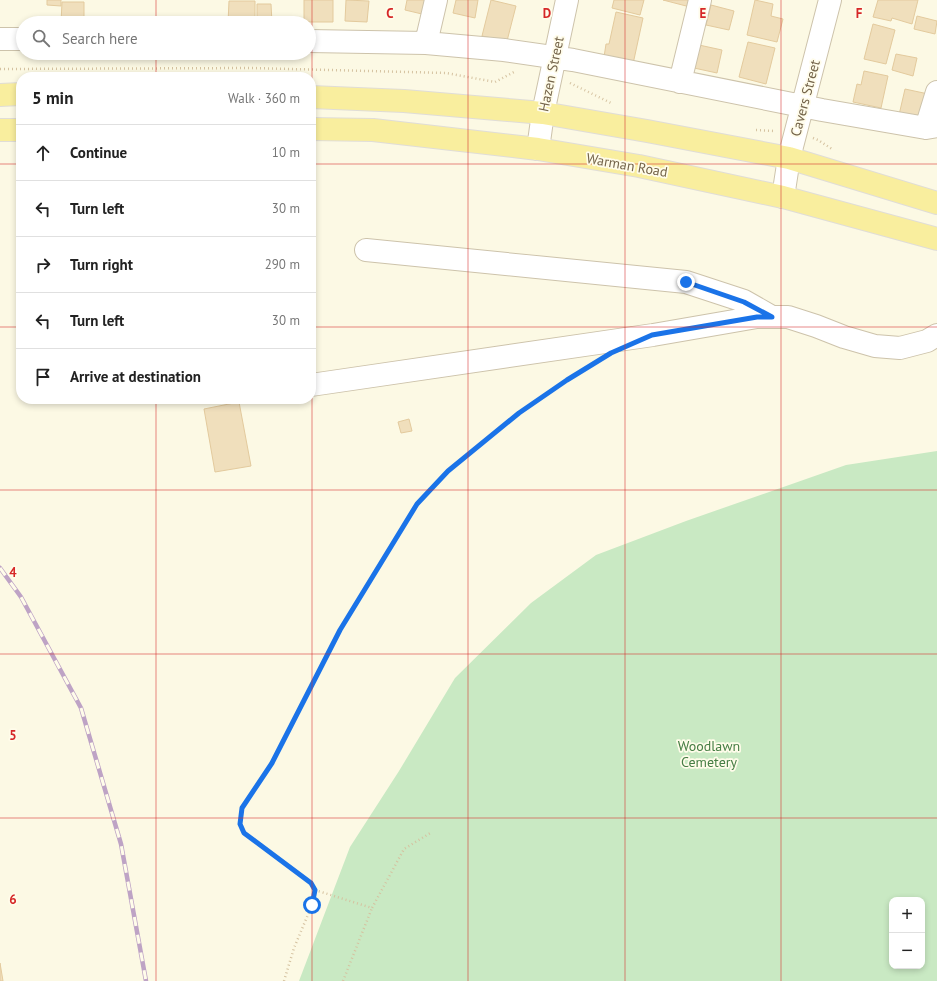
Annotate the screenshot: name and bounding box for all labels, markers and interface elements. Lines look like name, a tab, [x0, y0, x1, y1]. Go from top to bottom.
text: C	[386, 5, 394, 22]
text: D	[543, 5, 551, 22]
text: E	[700, 5, 707, 22]
text: F	[856, 5, 863, 22]
search box	[16, 16, 316, 60]
icon: search	[30, 27, 52, 49]
text: Search here	[62, 29, 138, 48]
street label: Hazen Street	[534, 34, 568, 113]
street label: Cavers Street	[786, 57, 824, 138]
text: 5 min	[32, 87, 73, 109]
text: Walk · 360 m	[228, 90, 300, 107]
icon: ahead	[32, 142, 54, 164]
text: Continue	[70, 143, 127, 162]
text: 10 m	[272, 144, 300, 161]
street label: Warman Road	[585, 149, 669, 181]
icon: left	[32, 198, 54, 220]
text: Turn left	[70, 199, 124, 218]
text: 30 m	[272, 200, 300, 217]
icon: right	[32, 254, 54, 276]
text: Turn right	[70, 255, 133, 274]
text: 290 m	[265, 256, 300, 273]
route end	[677, 273, 695, 291]
icon: left	[32, 310, 54, 332]
text: Turn left	[70, 311, 124, 330]
text: 30 m	[272, 312, 300, 329]
icon: arrive	[32, 366, 54, 388]
text: Arrive at destination	[70, 367, 201, 386]
text: 4	[9, 564, 17, 581]
text: 5	[9, 727, 17, 744]
park label: Woodlawn Cemetery	[678, 737, 740, 771]
text: 6	[9, 891, 17, 908]
route start	[303, 896, 321, 914]
map controls	[889, 897, 925, 969]
button: +	[889, 897, 925, 933]
button: −	[889, 933, 925, 969]

